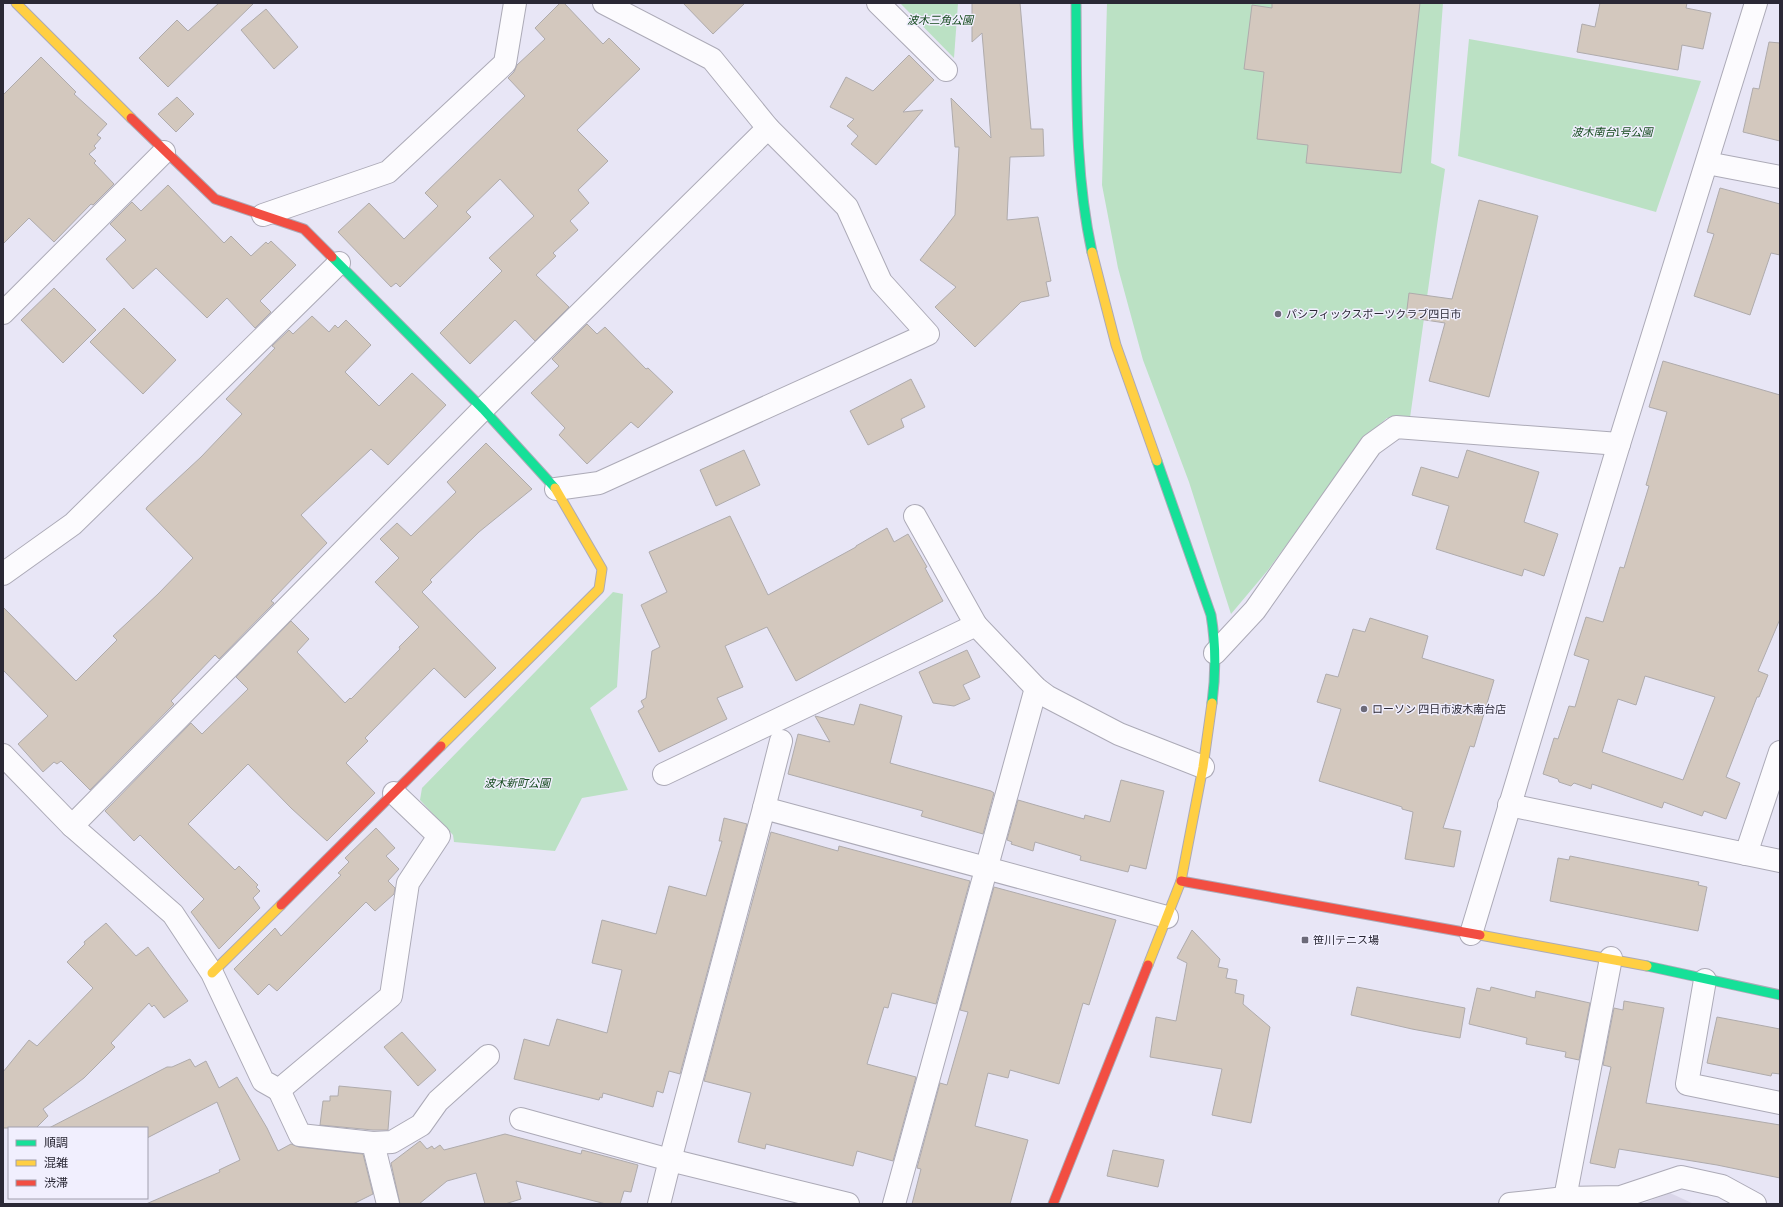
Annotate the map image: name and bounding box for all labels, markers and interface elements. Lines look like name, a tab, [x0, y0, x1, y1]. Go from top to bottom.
park label: 波木三角公園	[907, 11, 975, 27]
park label: 波木南台1号公園	[1571, 123, 1655, 139]
place label: パシフィックスポーツクラブ四日市	[1286, 305, 1461, 321]
marker: パシフィックスポーツクラブ四日市	[1273, 309, 1283, 319]
place label: ローソン 四日市波木南台店	[1372, 700, 1506, 716]
marker: ローソン 四日市波木南台店	[1359, 704, 1369, 714]
park label: 波木新町公園	[484, 774, 552, 790]
place label: 笹川テニス場	[1313, 931, 1379, 947]
marker: 笹川テニス場	[1300, 935, 1310, 945]
legend	[8, 1127, 148, 1199]
text: 順調	[44, 1133, 68, 1151]
text: 混雑	[44, 1153, 68, 1171]
text: 渋滞	[44, 1173, 68, 1191]

